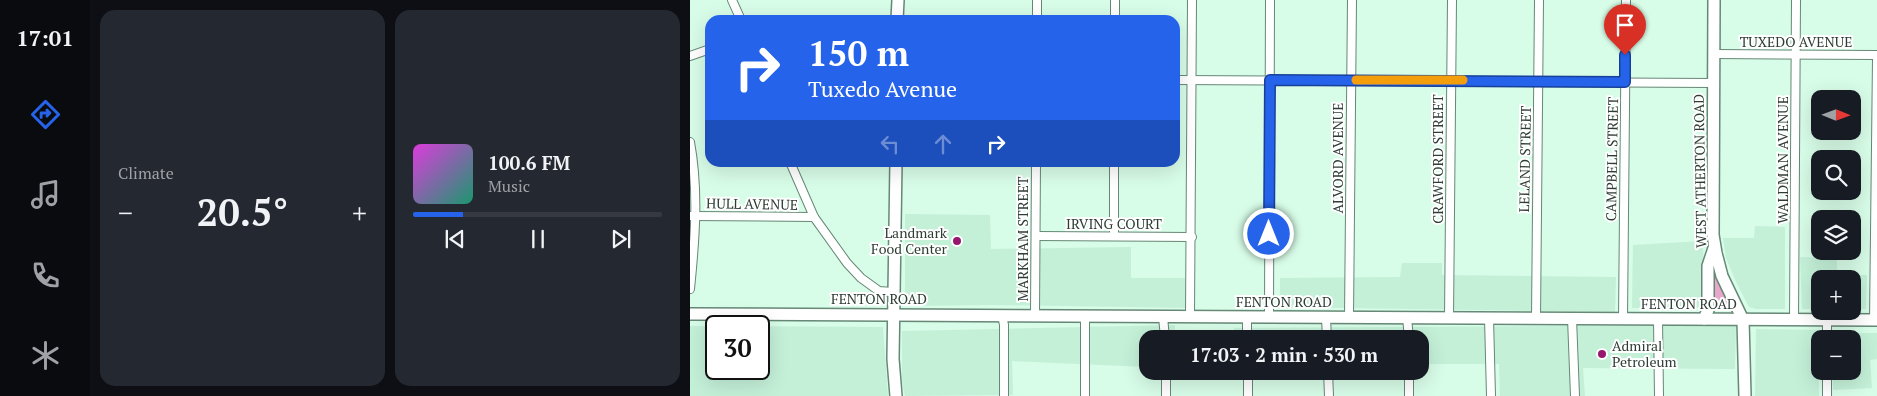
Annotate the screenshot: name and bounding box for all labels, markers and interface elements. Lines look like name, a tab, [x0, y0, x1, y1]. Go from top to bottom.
pin	[1604, 4, 1646, 55]
icon: arrive	[1611, 11, 1639, 39]
text: 17:01	[16, 23, 74, 52]
text: 150 m	[808, 30, 909, 76]
street label: TUXEDO AVENUE	[1740, 32, 1852, 51]
icon: right	[725, 35, 790, 100]
text: Tuxedo Avenue	[808, 74, 957, 103]
north arrow	[1811, 90, 1861, 140]
map controls	[1811, 90, 1861, 380]
street label: CRAWFORD STREET	[1428, 94, 1447, 224]
street label: WEST ATHERTON ROAD	[1689, 94, 1710, 248]
street label: CAMPBELL STREET	[1601, 96, 1622, 221]
street label: WALDMAN AVENUE	[1773, 96, 1792, 224]
icon: directions	[28, 97, 63, 132]
street label: ALVORD AVENUE	[1328, 103, 1347, 213]
street label: LELAND STREET	[1514, 105, 1535, 213]
icon: left	[876, 130, 904, 158]
icon: ahead	[929, 130, 957, 158]
icon: right	[982, 130, 1010, 158]
text: 100.6 FM	[488, 150, 570, 175]
button: search	[1811, 150, 1861, 200]
text: Climate	[118, 162, 174, 184]
text: Music	[488, 175, 530, 197]
street label: MARKHAM STREET	[1013, 176, 1032, 302]
icon: music	[28, 177, 63, 212]
text: 20.5°	[197, 187, 288, 237]
street label: HULL AVENUE	[706, 193, 798, 214]
text: −	[118, 194, 133, 231]
text: +	[352, 194, 367, 231]
position arrow	[1242, 207, 1294, 259]
button: layers	[1811, 210, 1861, 260]
street label: IRVING COURT	[1066, 214, 1162, 233]
place label: Landmark Food Center	[871, 223, 948, 258]
icon: previous	[441, 225, 469, 253]
icon: pause	[524, 225, 552, 253]
icon: next	[607, 225, 635, 253]
marker: Landmark Food Center	[951, 235, 963, 247]
icon: phone	[28, 258, 63, 293]
button: +	[1811, 270, 1861, 320]
street label: FENTON ROAD	[831, 289, 927, 308]
street label: FENTON ROAD	[1236, 292, 1332, 311]
street label: FENTON ROAD	[1641, 294, 1737, 313]
speed limit sign: 30	[705, 315, 770, 380]
button: −	[1811, 330, 1861, 380]
place label: Admiral Petroleum	[1612, 336, 1677, 371]
icon: climate	[28, 338, 63, 373]
text: 17:03 · 2 min · 530 m	[1190, 342, 1378, 367]
marker: Admiral Petroleum	[1596, 348, 1608, 360]

